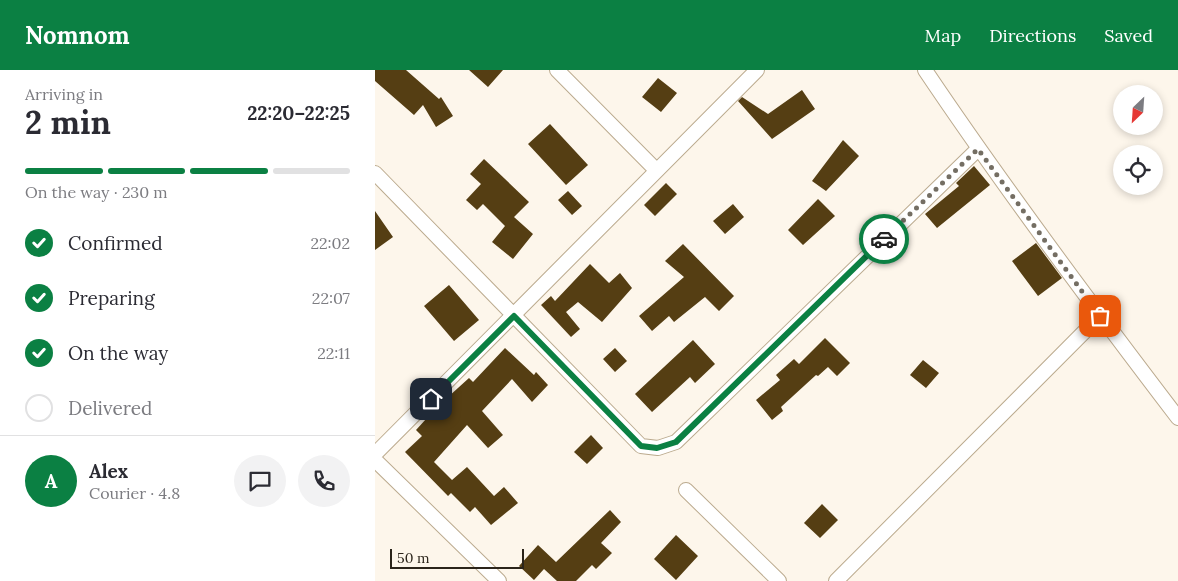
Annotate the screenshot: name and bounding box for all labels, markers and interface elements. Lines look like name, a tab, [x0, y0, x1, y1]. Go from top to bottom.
text: Nomnom	[25, 20, 130, 51]
text: Map	[925, 24, 961, 47]
text: Directions	[989, 24, 1076, 47]
text: Saved	[1104, 24, 1153, 47]
text: Arriving in	[25, 84, 103, 104]
north arrow	[1113, 85, 1163, 135]
map controls	[1113, 85, 1163, 195]
text: 22:20–22:25	[247, 101, 350, 125]
text: 2 min	[25, 102, 111, 143]
button: locate	[1113, 145, 1163, 195]
text: On the way · 230 m	[25, 182, 168, 202]
courier	[859, 214, 909, 264]
icon: car	[870, 225, 898, 253]
icon: check	[25, 229, 53, 257]
text: Confirmed	[68, 231, 163, 255]
text: 22:02	[310, 233, 350, 253]
icon: check	[25, 284, 53, 312]
text: Preparing	[68, 286, 155, 310]
text: 22:07	[312, 288, 350, 308]
pin	[1079, 295, 1121, 337]
icon: bag	[1086, 302, 1114, 330]
icon: check	[25, 339, 53, 367]
text: On the way	[68, 341, 168, 365]
text: 22:11	[317, 343, 350, 363]
pin	[410, 378, 452, 420]
icon: home	[417, 385, 445, 413]
text: Delivered	[68, 396, 152, 420]
button: chat	[234, 455, 286, 507]
button: phone	[298, 455, 350, 507]
text: Alex	[89, 459, 128, 483]
text: A	[45, 469, 57, 493]
text: Courier · 4.8	[89, 483, 180, 503]
scale bar	[390, 546, 524, 569]
text: 50 m	[397, 549, 430, 567]

